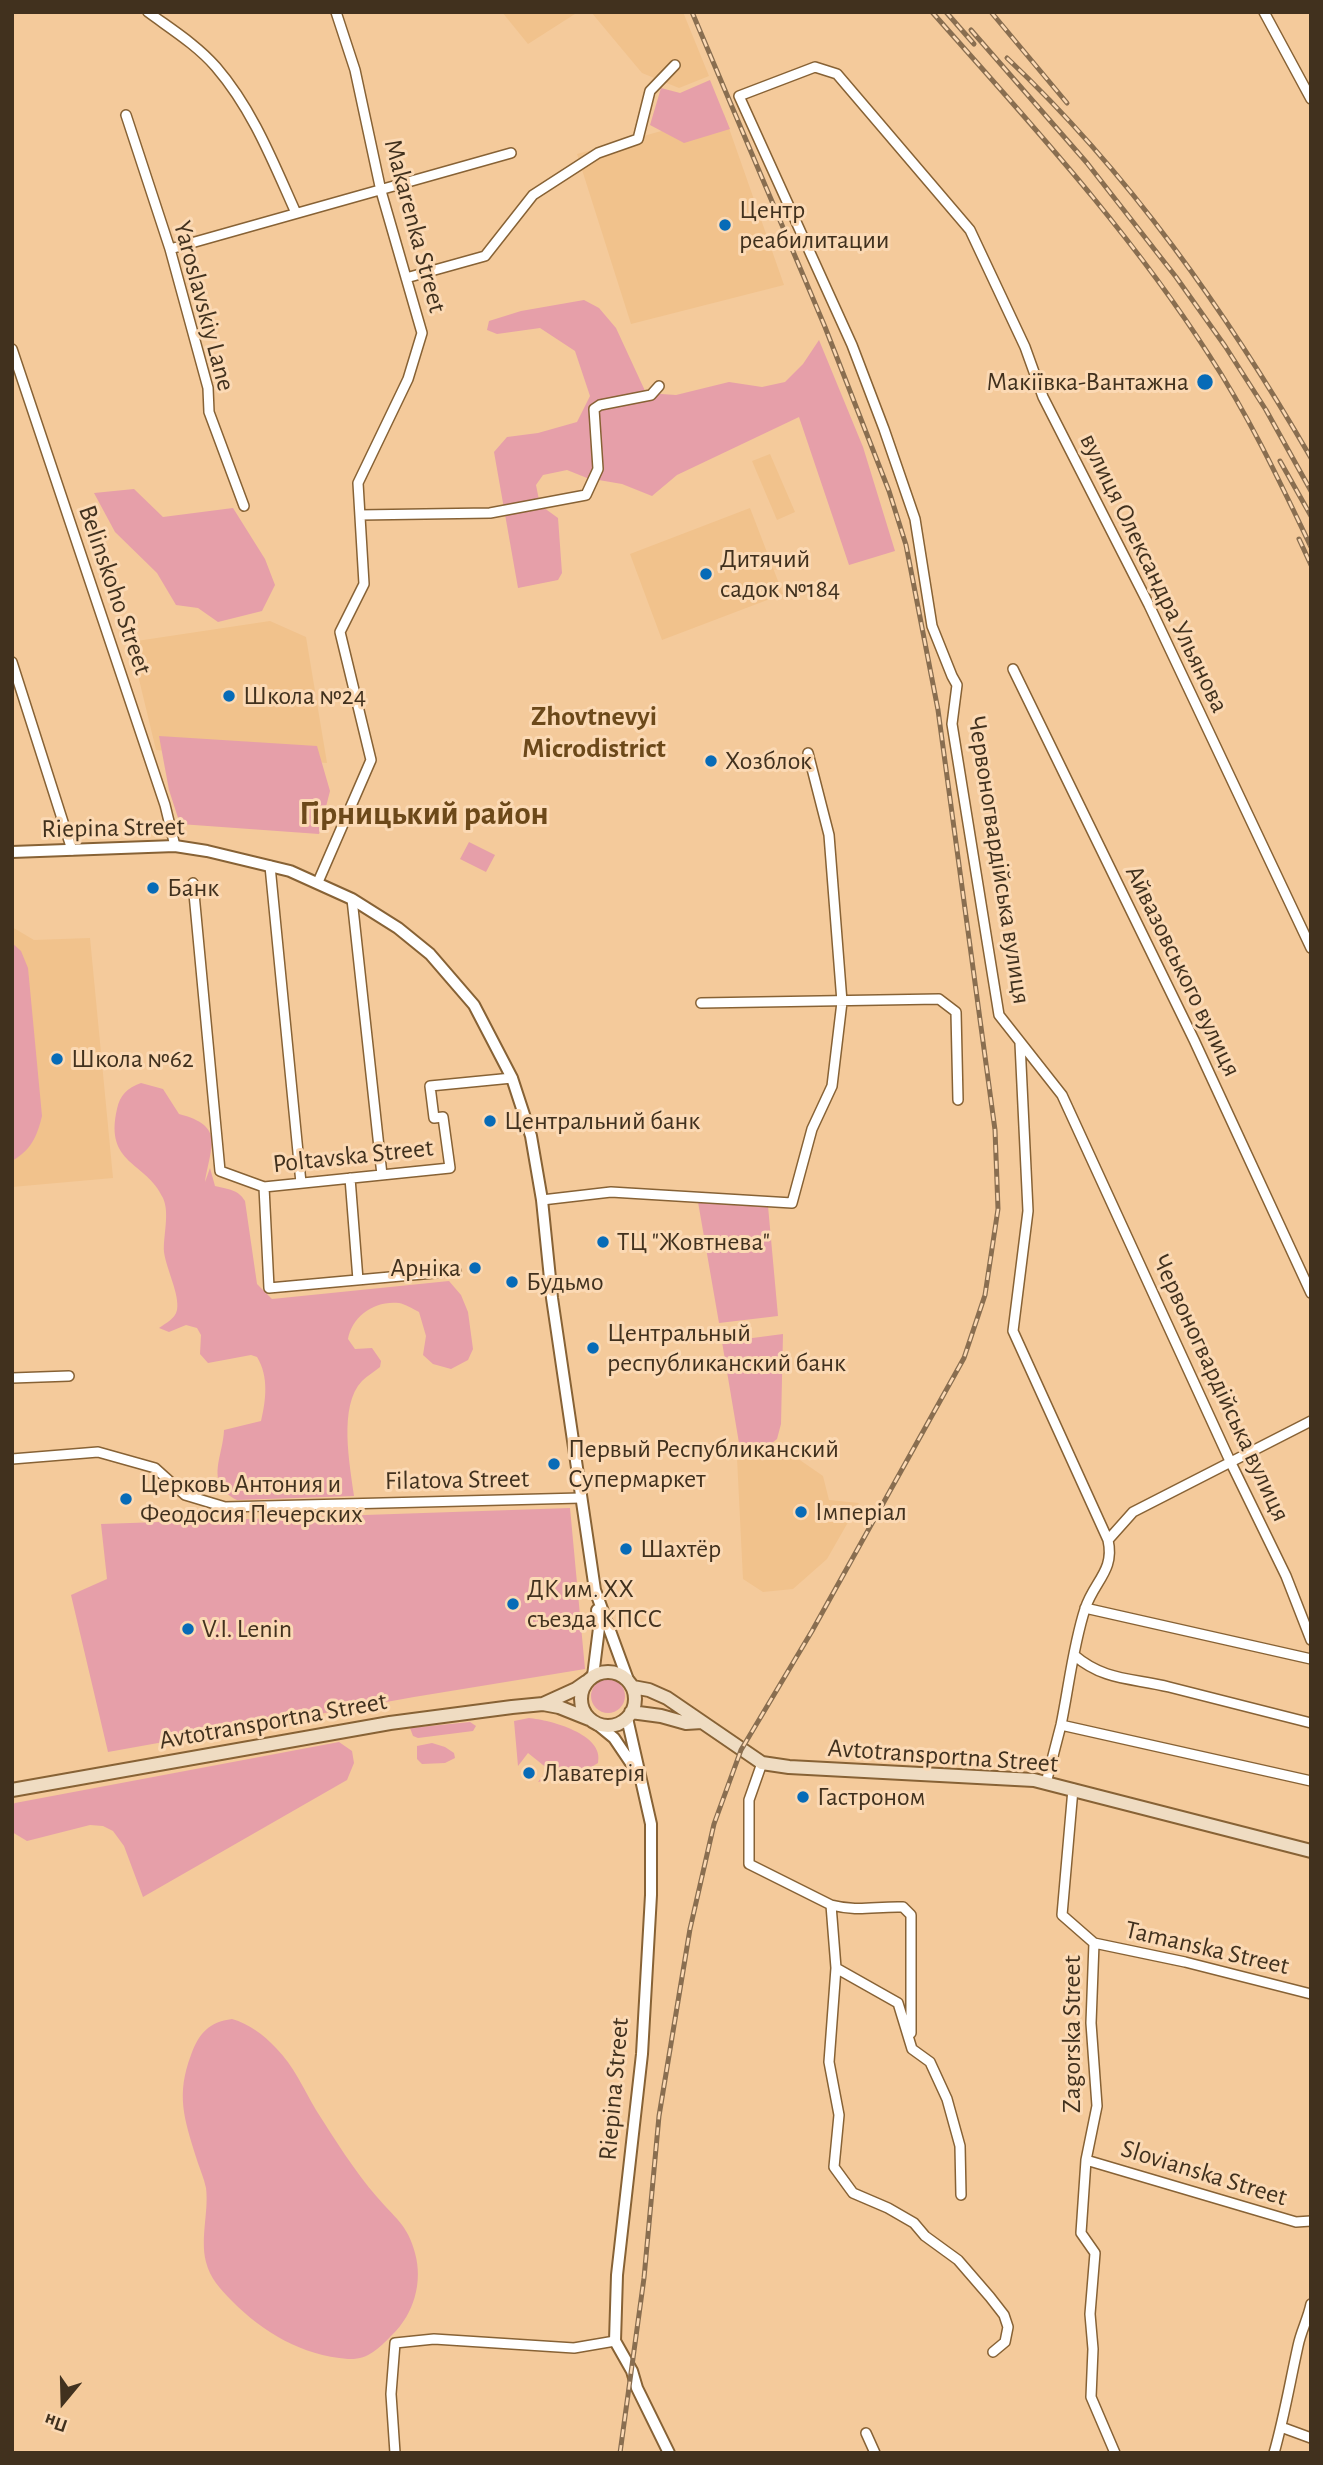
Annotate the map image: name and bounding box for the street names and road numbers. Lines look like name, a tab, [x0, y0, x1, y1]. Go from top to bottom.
street label: Makarenka Street	[377, 136, 453, 316]
street label: Yaroslavskiy Lane	[166, 218, 242, 394]
street label: вулиця Олександра Ульянова	[1073, 428, 1235, 718]
street label: Belinskoho Street	[71, 501, 159, 679]
street label: Червоногвардійська вулиця	[961, 714, 1037, 1006]
street label: Riepina Street	[41, 811, 185, 845]
street label: Айвазовського вулиця	[1118, 860, 1248, 1082]
street label: Poltavska Street	[271, 1132, 435, 1180]
street label: Червоногвардійська вулиця	[1145, 1249, 1297, 1527]
street label: Filatova Street	[385, 1463, 529, 1497]
street label: Avtotransportna Street	[157, 1686, 389, 1756]
street label: Avtotransportna Street	[827, 1732, 1059, 1780]
street label: Tamanska Street	[1122, 1914, 1292, 1982]
street label: Zagorska Street	[1056, 1955, 1088, 2113]
street label: Riepina Street	[592, 2016, 636, 2162]
street label: Slovianska Street	[1117, 2133, 1291, 2213]

